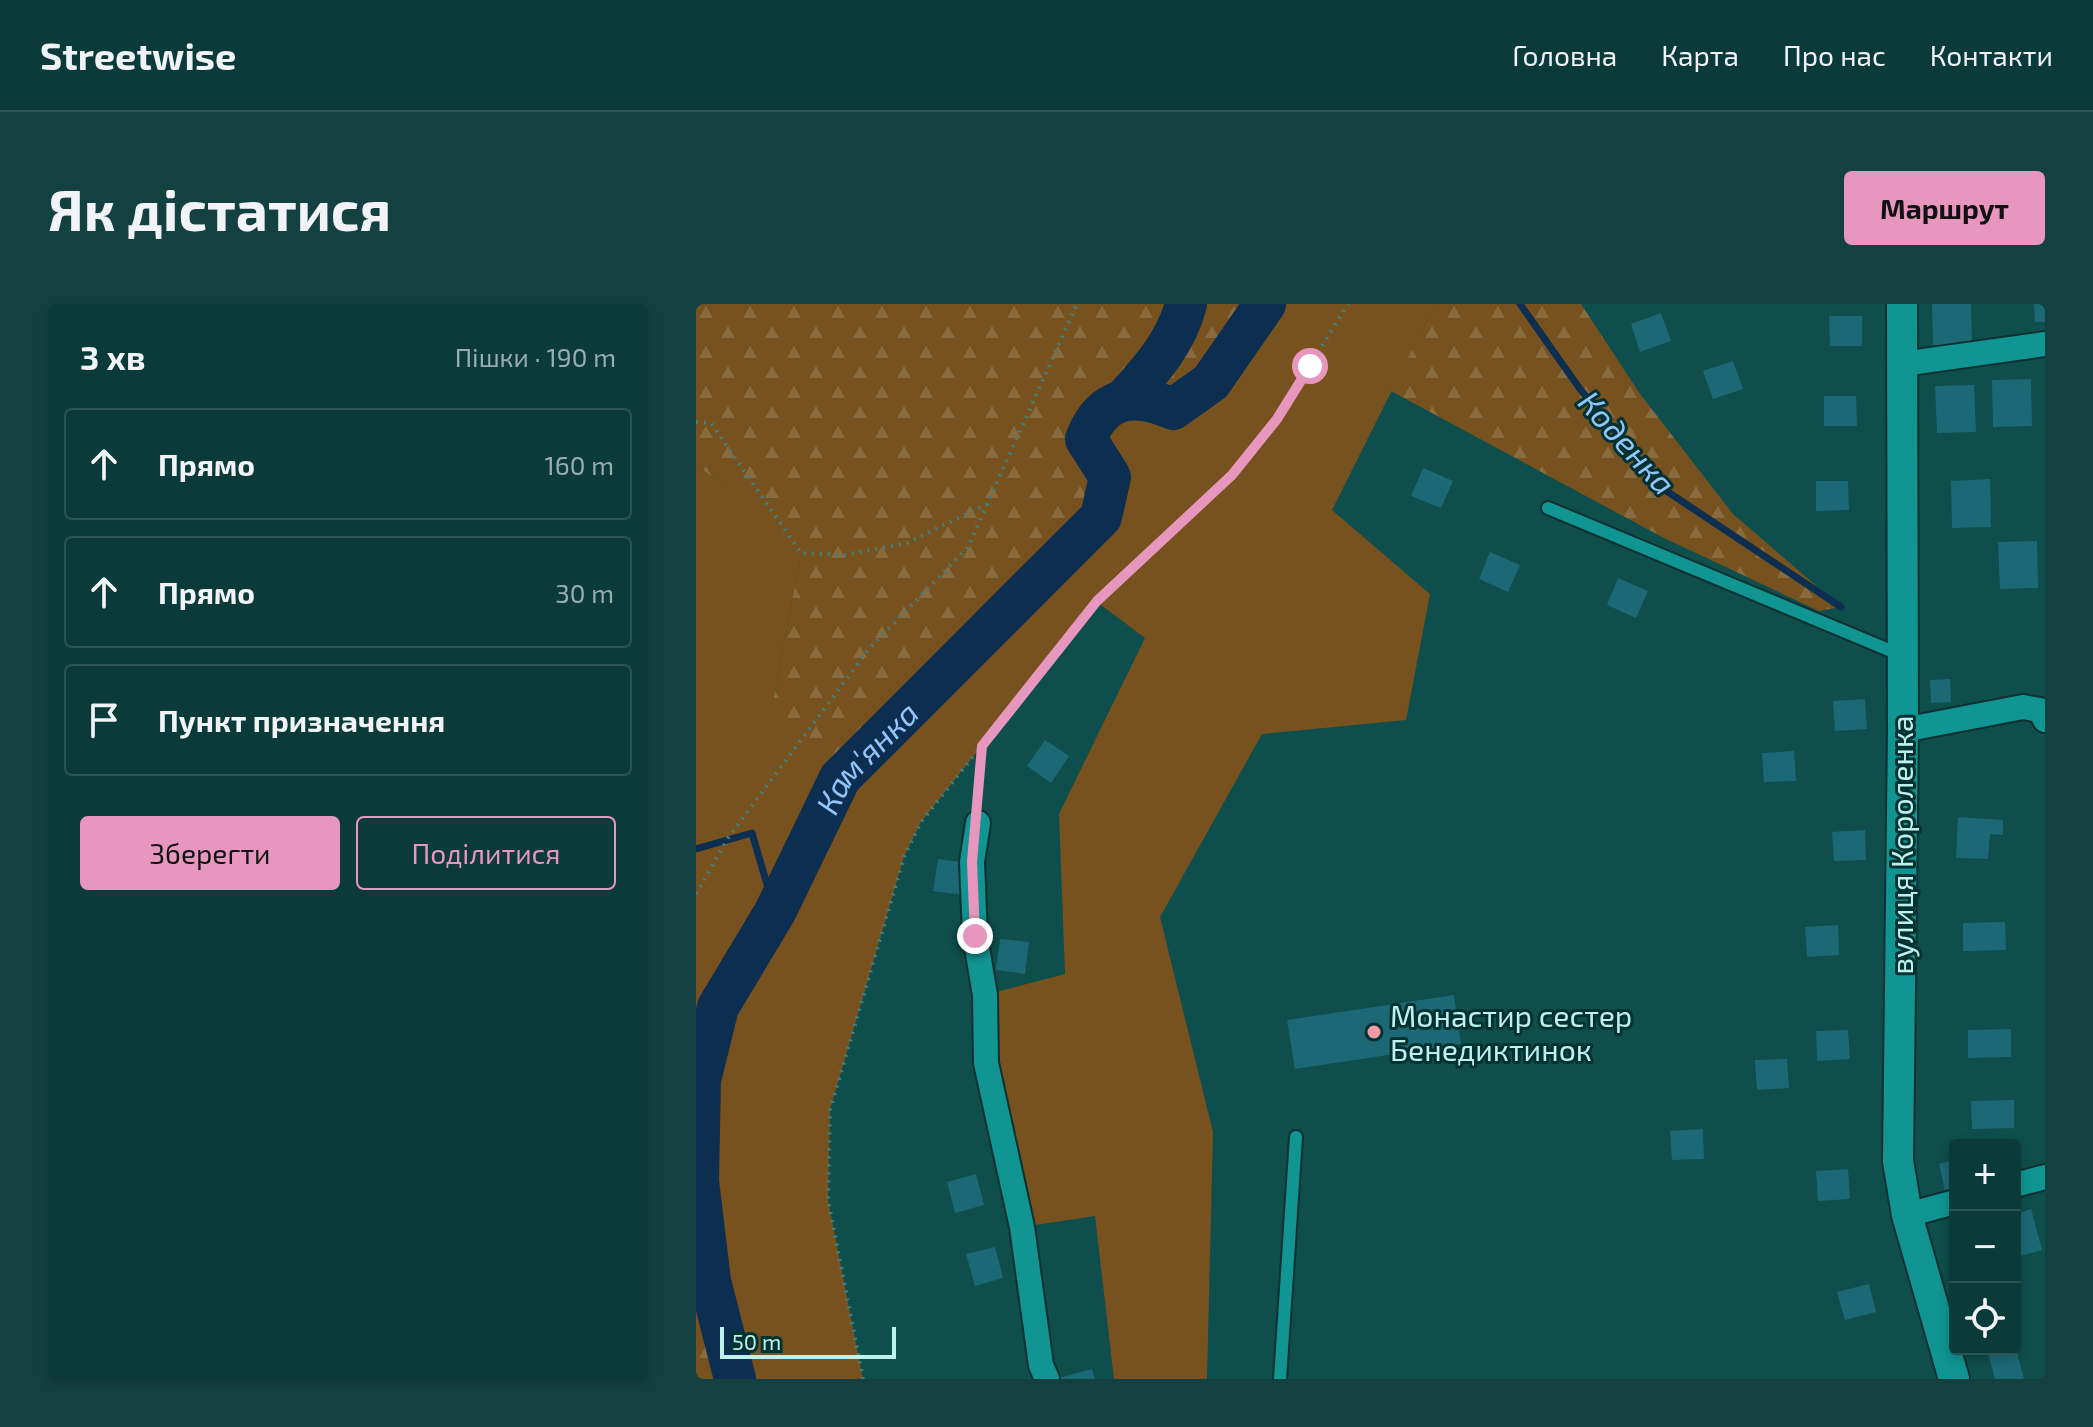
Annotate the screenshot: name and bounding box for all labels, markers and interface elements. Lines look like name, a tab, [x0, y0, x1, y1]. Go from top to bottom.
text: Streetwise	[40, 32, 236, 78]
text: Головна	[1512, 38, 1617, 72]
text: Карта	[1661, 38, 1739, 72]
text: Про нас	[1783, 38, 1886, 72]
text: Контакти	[1930, 38, 2053, 72]
button: Маршрут	[1844, 171, 2045, 245]
text: Як дістатися	[48, 175, 391, 242]
text: 3 хв	[80, 336, 145, 377]
text: Пішки · 190 m	[455, 341, 616, 372]
route start	[1292, 348, 1328, 384]
water label: Коденка	[1572, 382, 1684, 502]
icon: ahead	[82, 442, 126, 486]
text: Прямо	[158, 446, 255, 482]
text: 160 m	[545, 449, 614, 480]
icon: ahead	[82, 570, 126, 614]
text: Прямо	[158, 574, 255, 610]
text: 30 m	[555, 577, 614, 608]
water label: Кам'янка	[807, 693, 925, 820]
icon: arrive	[82, 698, 126, 742]
text: Пункт призначення	[158, 702, 445, 738]
street label: вулиця Короленка	[1883, 715, 1920, 975]
button: Зберегти	[80, 816, 340, 890]
button: Поділитися	[356, 816, 616, 890]
route end	[957, 918, 993, 954]
place label: Монастир сестер Бенедиктинок	[1390, 997, 1632, 1067]
marker: Монастир сестер Бенедиктинок	[1365, 1023, 1383, 1041]
map controls	[1949, 1139, 2021, 1355]
button: +	[1949, 1139, 2021, 1211]
button: −	[1949, 1211, 2021, 1283]
button: locate	[1949, 1283, 2021, 1355]
scale bar	[720, 1323, 896, 1359]
text: 50 m	[732, 1328, 781, 1354]

